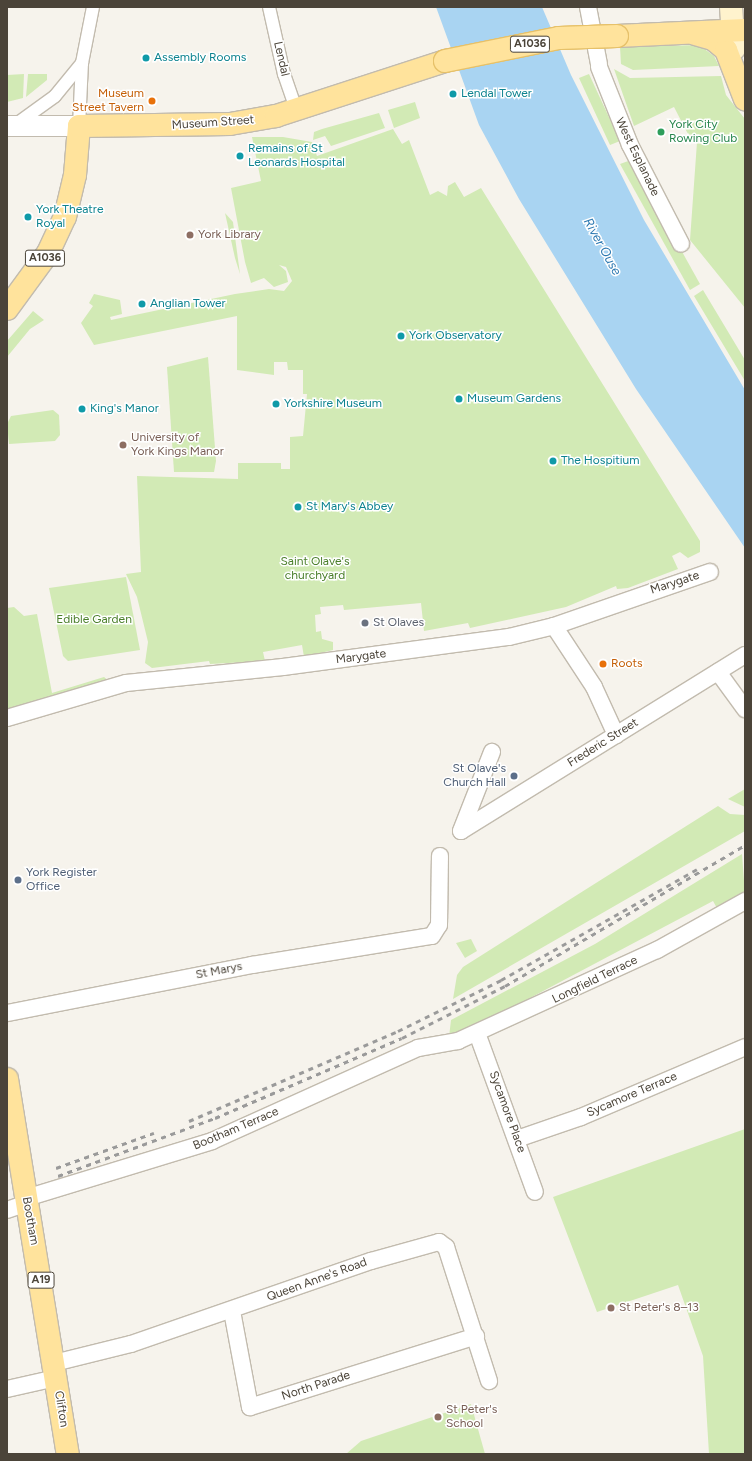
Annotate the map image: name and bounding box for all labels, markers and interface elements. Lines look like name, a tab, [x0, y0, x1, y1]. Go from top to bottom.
road number: A1036	[509, 35, 551, 53]
street label: Lendal	[270, 40, 292, 78]
place label: Assembly Rooms	[154, 51, 246, 65]
marker: Assembly Rooms	[141, 53, 151, 63]
place label: Museum Street Tavern	[72, 87, 144, 115]
place label: Lendal Tower	[461, 87, 532, 101]
marker: Lendal Tower	[448, 89, 458, 99]
marker: Museum Street Tavern	[147, 96, 157, 106]
street label: Museum Street	[171, 113, 255, 133]
street label: West Esplanade	[612, 115, 662, 199]
place label: York City Rowing Club	[669, 118, 737, 146]
marker: York City Rowing Club	[656, 127, 666, 137]
place label: Remains of St Leonards Hospital	[248, 142, 345, 170]
marker: Remains of St Leonards Hospital	[235, 151, 245, 161]
place label: York Theatre Royal	[36, 203, 103, 231]
marker: York Theatre Royal	[23, 212, 33, 222]
water label: River Ouse	[580, 216, 624, 278]
place label: York Library	[198, 228, 261, 242]
marker: York Library	[185, 230, 195, 240]
road number: A1036	[24, 249, 66, 267]
place label: Anglian Tower	[150, 297, 226, 311]
marker: Anglian Tower	[137, 299, 147, 309]
place label: York Observatory	[409, 329, 502, 343]
marker: York Observatory	[396, 331, 406, 341]
place label: Museum Gardens	[467, 392, 561, 406]
marker: Museum Gardens	[454, 394, 464, 404]
place label: Yorkshire Museum	[284, 397, 382, 411]
marker: Yorkshire Museum	[271, 399, 281, 409]
place label: King's Manor	[90, 402, 159, 416]
marker: King's Manor	[77, 404, 87, 414]
place label: University of York Kings Manor	[131, 431, 224, 459]
marker: University of York Kings Manor	[118, 440, 128, 450]
place label: The Hospitium	[561, 454, 640, 468]
marker: The Hospitium	[548, 456, 558, 466]
place label: St Mary's Abbey	[306, 500, 393, 514]
marker: St Mary's Abbey	[293, 502, 303, 512]
park label: Saint Olave's churchyard	[280, 555, 350, 583]
street label: Marygate	[649, 568, 701, 598]
park label: Edible Garden	[56, 613, 132, 627]
place label: St Olaves	[373, 616, 424, 630]
marker: St Olaves	[360, 618, 370, 628]
street label: Marygate	[335, 647, 387, 667]
place label: Roots	[611, 657, 643, 671]
marker: Roots	[598, 659, 608, 669]
street label: Frederic Street	[565, 716, 641, 770]
place label: St Olave's Church Hall	[443, 762, 506, 790]
marker: St Olave's Church Hall	[509, 771, 519, 781]
place label: York Register Office	[26, 866, 97, 894]
marker: York Register Office	[13, 875, 23, 885]
street label: Longfield Terrace	[550, 953, 640, 1007]
street label: St Marys	[195, 959, 243, 983]
street label: Sycamore Place	[486, 1069, 528, 1155]
street label: Sycamore Terrace	[585, 1069, 679, 1121]
street label: Bootham Terrace	[191, 1104, 281, 1154]
street label: Bootham	[19, 1196, 41, 1246]
street label: Queen Anne's Road	[265, 1255, 369, 1305]
road number: A19	[27, 1271, 55, 1289]
place label: St Peter's 8–13	[619, 1301, 699, 1315]
marker: St Peter's 8–13	[606, 1303, 616, 1313]
street label: North Parade	[280, 1368, 352, 1404]
street label: Clifton	[51, 1390, 71, 1428]
place label: St Peter's School	[446, 1403, 497, 1431]
marker: St Peter's School	[433, 1412, 443, 1422]

